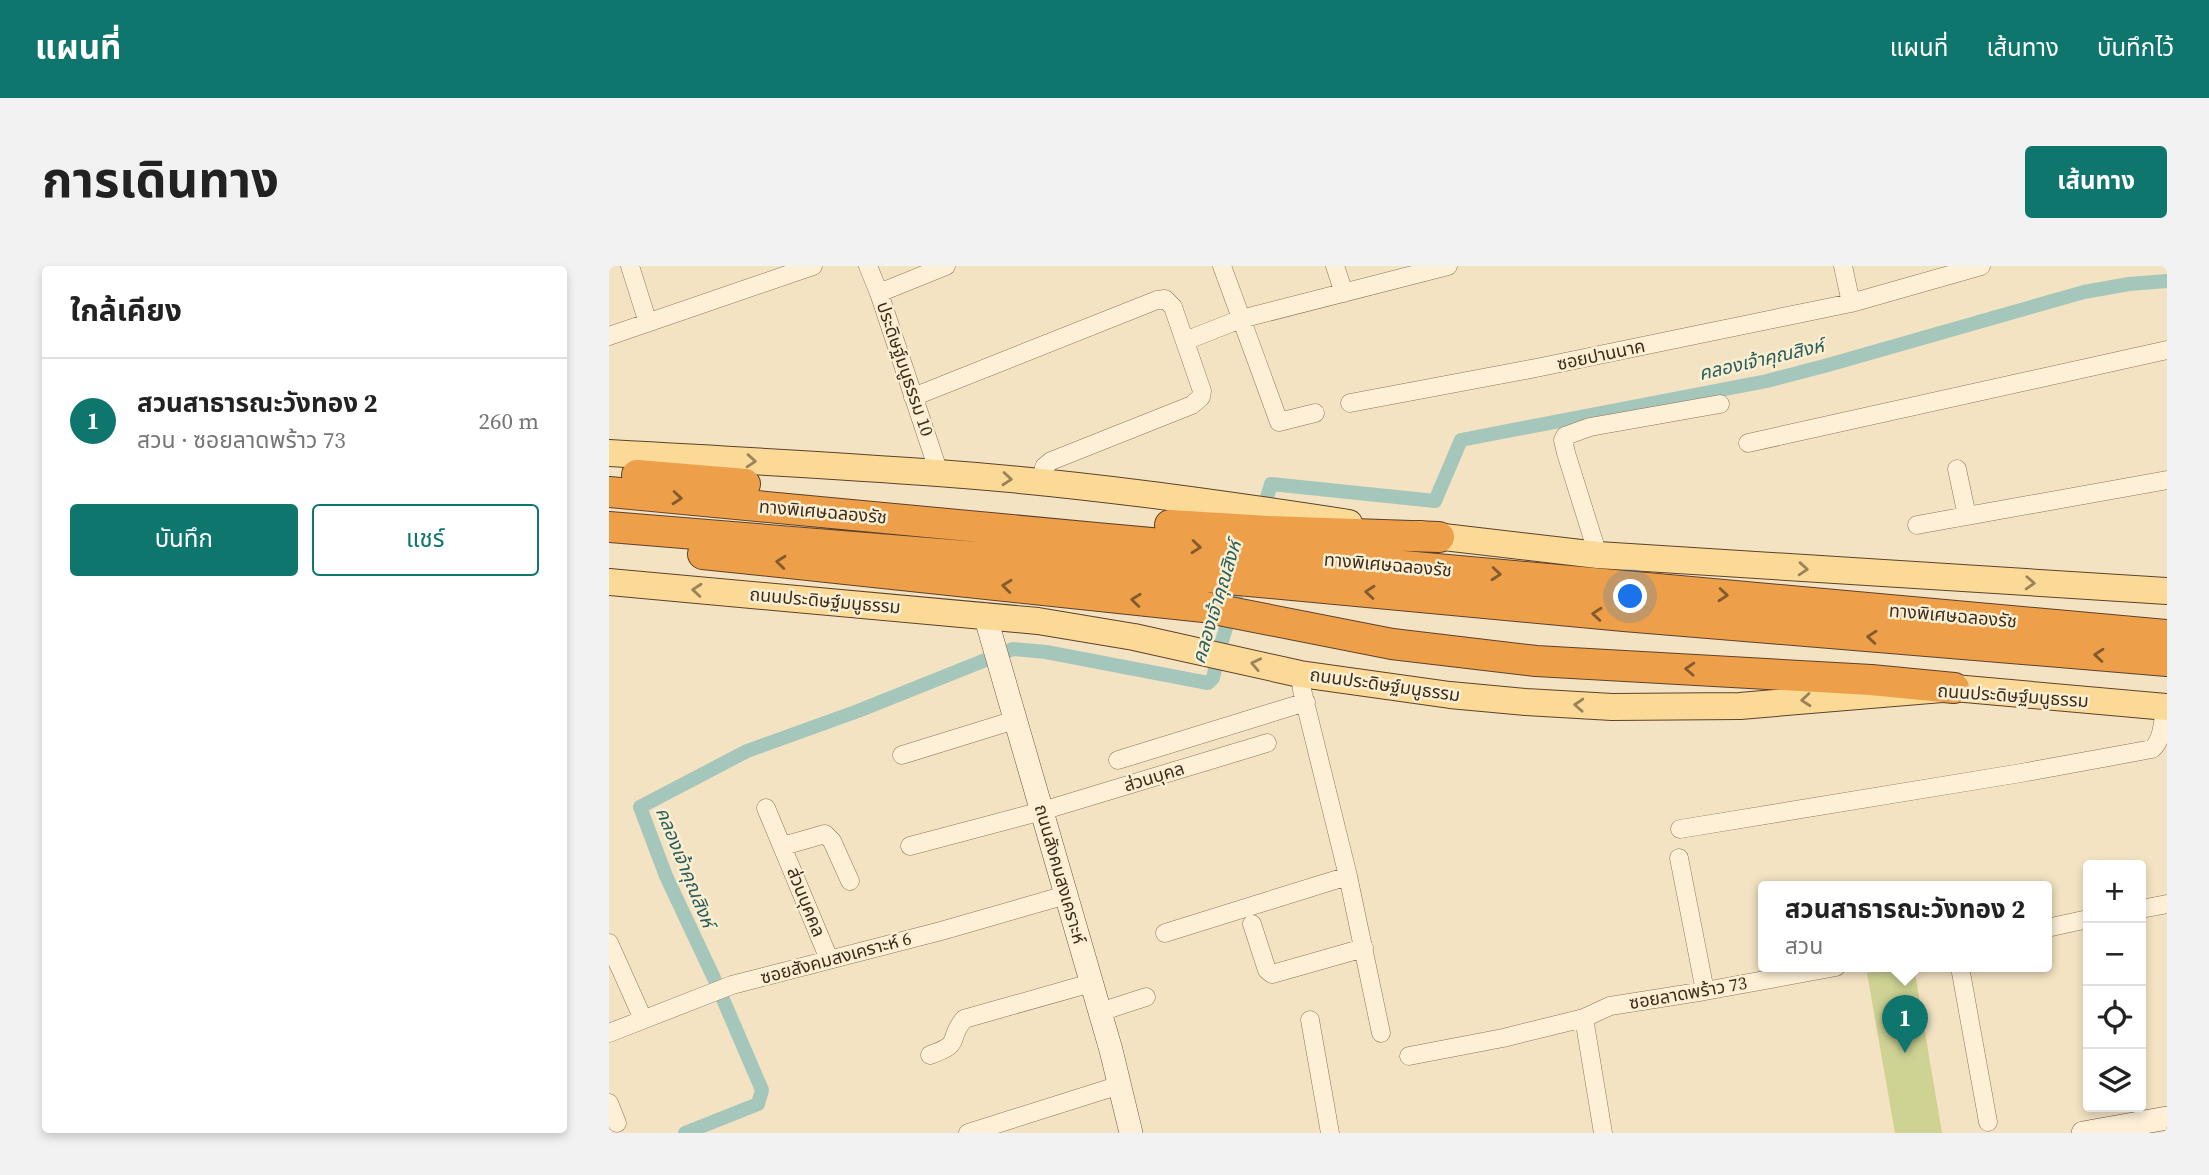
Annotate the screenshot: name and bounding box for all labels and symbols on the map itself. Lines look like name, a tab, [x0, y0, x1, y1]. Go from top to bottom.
street label: ประดิษฐ์มนูธรรม 10	[871, 298, 940, 440]
water label: คลองเจ้าคุณสิงห์	[1696, 331, 1830, 386]
street label: ซอยปานนาค	[1554, 333, 1647, 376]
one-way arrow	[745, 453, 756, 468]
one-way arrow	[1001, 472, 1013, 487]
one-way arrow	[671, 491, 683, 506]
street label: ทางพิเศษฉลองรัช	[758, 493, 888, 530]
water label: คลองเจ้าคุณสิงห์	[1185, 533, 1248, 667]
one-way arrow	[1191, 539, 1202, 554]
street label: ทางพิเศษฉลองรัช	[1323, 546, 1453, 583]
one-way arrow	[775, 554, 787, 569]
one-way arrow	[1798, 561, 1809, 576]
one-way arrow	[1491, 566, 1502, 581]
one-way arrow	[2025, 575, 2036, 590]
one-way arrow	[1002, 578, 1013, 593]
your location	[1613, 579, 1647, 613]
street label: ถนนประดิษฐ์มนูธรรม	[748, 581, 902, 620]
one-way arrow	[691, 583, 702, 598]
one-way arrow	[1364, 585, 1376, 600]
one-way arrow	[1717, 587, 1728, 602]
one-way arrow	[1130, 592, 1141, 607]
street label: ทางพิเศษฉลองรัช	[1888, 597, 2018, 634]
one-way arrow	[1591, 607, 1602, 622]
one-way arrow	[1866, 630, 1877, 645]
one-way arrow	[2093, 648, 2104, 663]
one-way arrow	[1250, 658, 1262, 673]
street label: ถนนประดิษฐ์มนูธรรม	[1308, 662, 1462, 707]
one-way arrow	[1685, 662, 1696, 677]
street label: ถนนประดิษฐ์มนูธรรม	[1937, 678, 2090, 713]
one-way arrow	[1800, 692, 1811, 707]
one-way arrow	[1573, 698, 1584, 713]
street label: ส่วนบุคล	[1120, 755, 1187, 798]
street label: ถนนสังคมสงเคราะห์	[1029, 801, 1092, 947]
water label: คลองเจ้าคุณสิงห์	[650, 803, 724, 935]
street label: ส่วนบุคคล	[781, 863, 832, 941]
street label: ซอยสังคมสงเคราะห์ 6	[758, 925, 914, 990]
street label: ซอยลาดพร้าว 73	[1627, 970, 1749, 1015]
pin: 1	[1882, 995, 1928, 1053]

